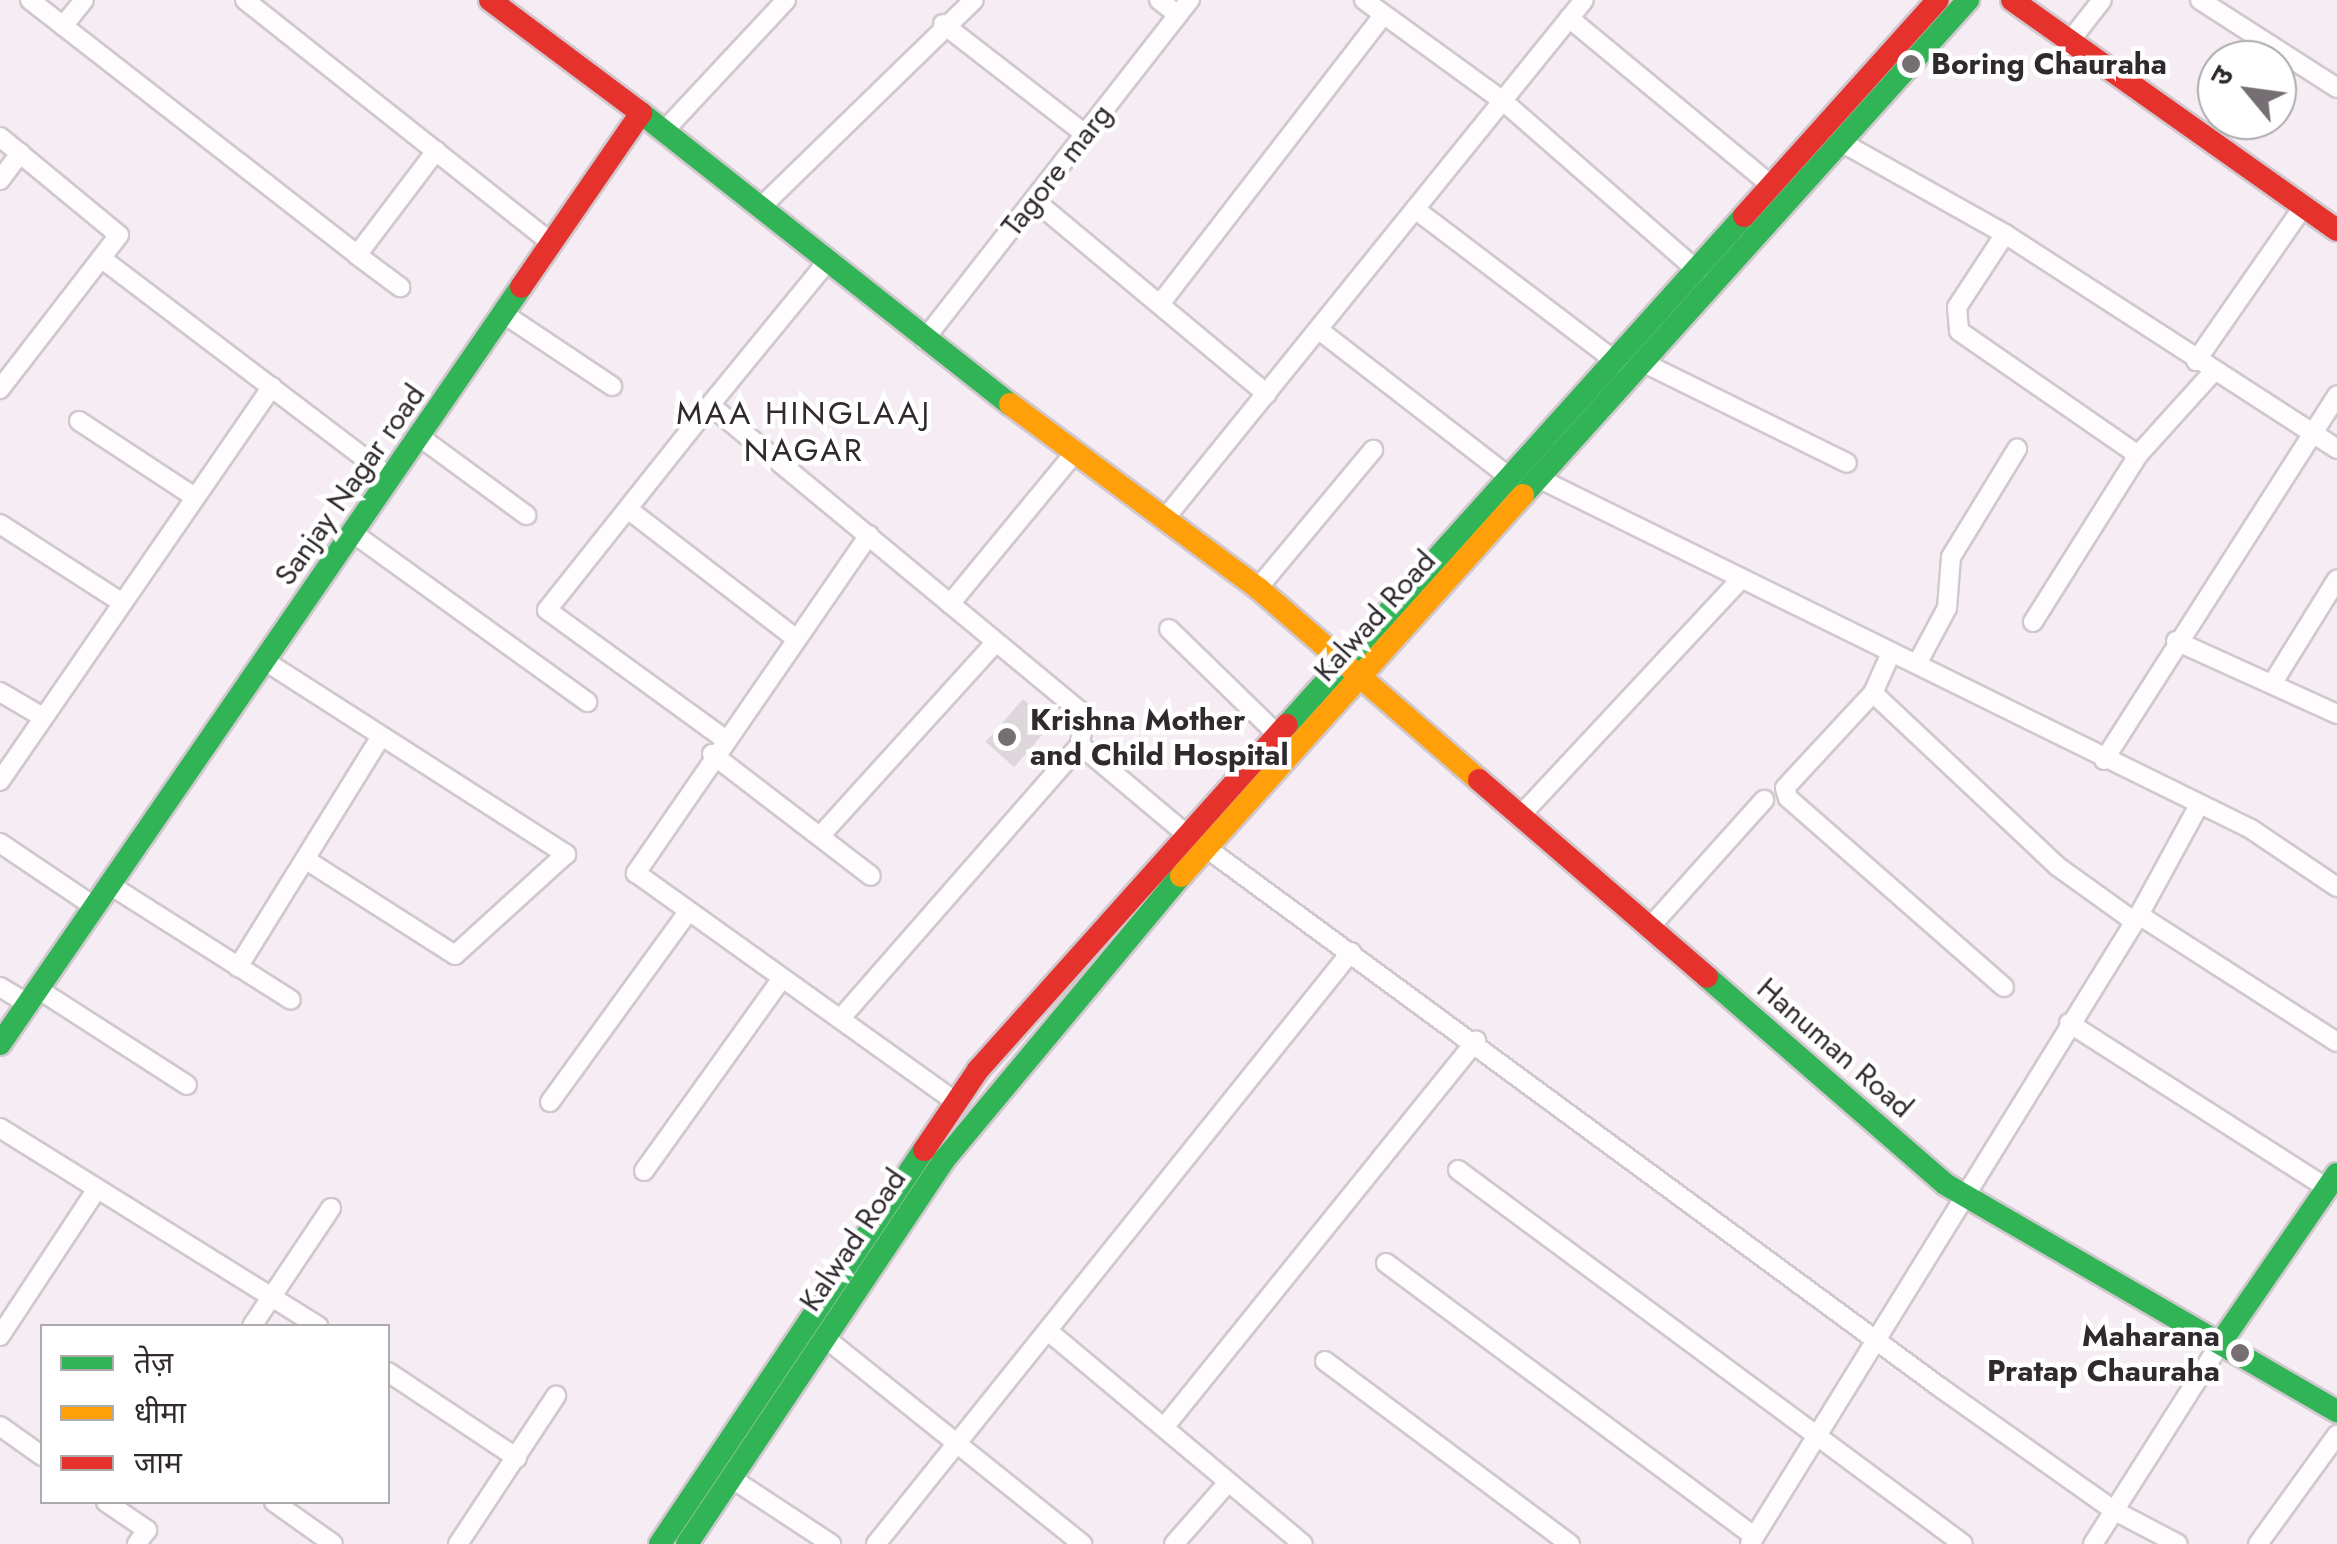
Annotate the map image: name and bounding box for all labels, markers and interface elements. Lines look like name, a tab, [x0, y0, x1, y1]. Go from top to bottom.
north arrow	[2197, 40, 2297, 140]
place label: Boring Chauraha	[1931, 46, 2167, 82]
marker: Boring Chauraha	[1900, 53, 1922, 75]
text: उ	[2200, 59, 2244, 93]
street label: Tagore marg	[994, 97, 1120, 243]
street label: Sanjay Nagar road	[267, 378, 433, 592]
district label: MAA HINGLAAJ NAGAR	[676, 395, 932, 470]
street label: Kalwad Road	[1307, 543, 1443, 689]
place label: Krishna Mother and Child Hospital	[1030, 702, 1288, 772]
marker: Krishna Mother and Child Hospital	[994, 724, 1020, 750]
street label: Hanuman Road	[1750, 971, 1920, 1125]
street label: Kalwad Road	[792, 1162, 914, 1318]
place label: Maharana Pratap Chauraha	[1987, 1318, 2220, 1388]
legend	[40, 1324, 390, 1504]
text: तेज़	[134, 1341, 173, 1384]
marker: Maharana Pratap Chauraha	[2229, 1342, 2251, 1364]
text: धीमा	[134, 1391, 186, 1434]
text: जाम	[134, 1441, 182, 1484]

